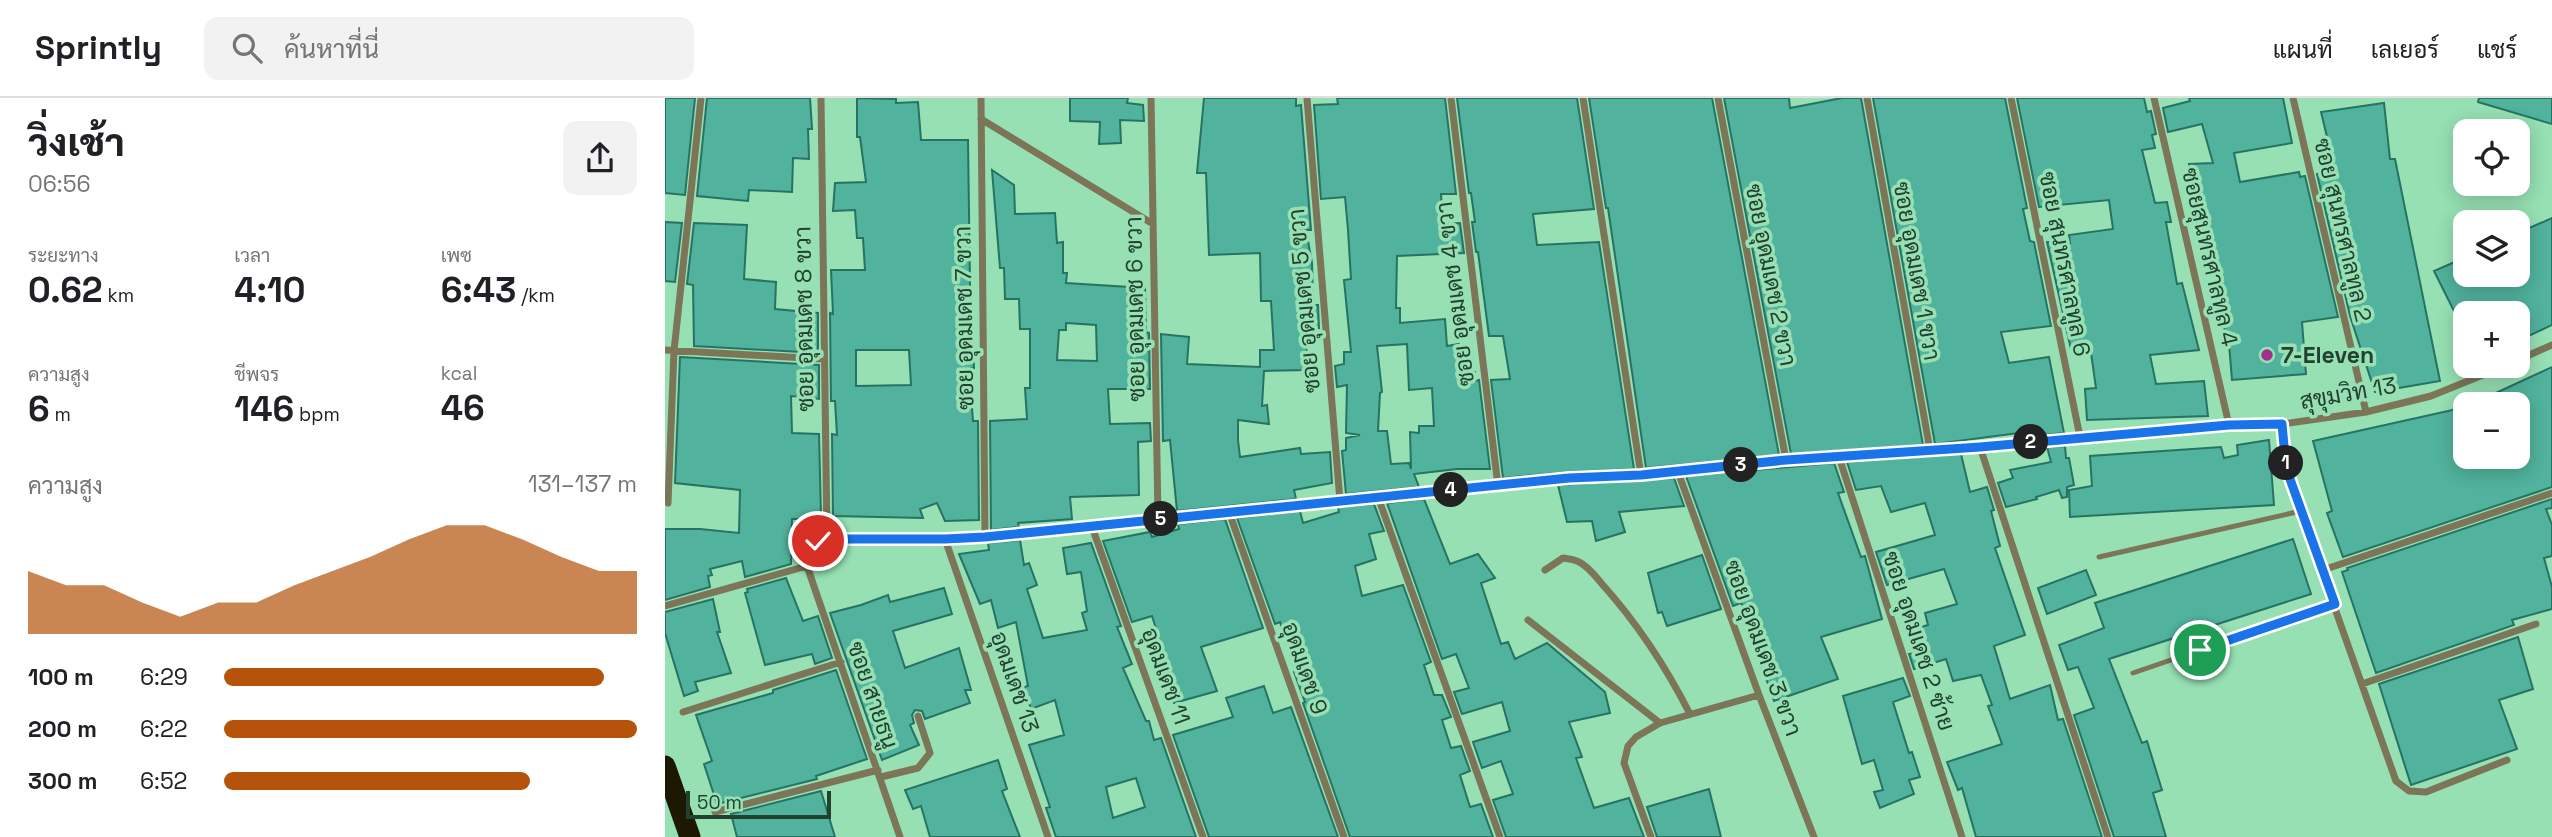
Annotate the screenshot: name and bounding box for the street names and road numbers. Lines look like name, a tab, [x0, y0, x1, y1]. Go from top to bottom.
street label: ซอย สุนทรศาลทูล 2	[2305, 135, 2379, 325]
street label: ซอยสุนทรศาลทูล 4	[2173, 165, 2245, 350]
street label: ซอย สุนทรศาลทูล 6	[2030, 169, 2098, 359]
street label: ซอย อุดมเดช 1 ขวา	[1886, 179, 1947, 363]
street label: ซอย อุดมเดช 2 ขวา	[1738, 181, 1803, 369]
street label: ซอย อุดมเดช 4 ขวา	[1429, 200, 1482, 388]
street label: ซอย อุดมเดช 5 ขวา	[1281, 208, 1328, 394]
street label: ซอย อุดมเดช 6 ขวา	[1118, 216, 1153, 402]
street label: ซอย อุดมเดช 8 ขวา	[787, 226, 822, 412]
street label: ซอย อุดมเดช 7 ขวา	[947, 226, 982, 410]
street label: สุขุมวิท 13	[2297, 370, 2399, 417]
street label: ซอย อุดมเดช 2 ซ้าย	[1875, 548, 1962, 735]
street label: ซอย อุดมเดช 3 ขวา	[1716, 556, 1809, 740]
street label: อุดมเดช 9	[1274, 618, 1335, 719]
street label: อุดมเดช 11	[1134, 623, 1197, 729]
street label: อุดมเดช 13	[983, 627, 1046, 737]
street label: ซอย สายธนู	[839, 637, 905, 753]

